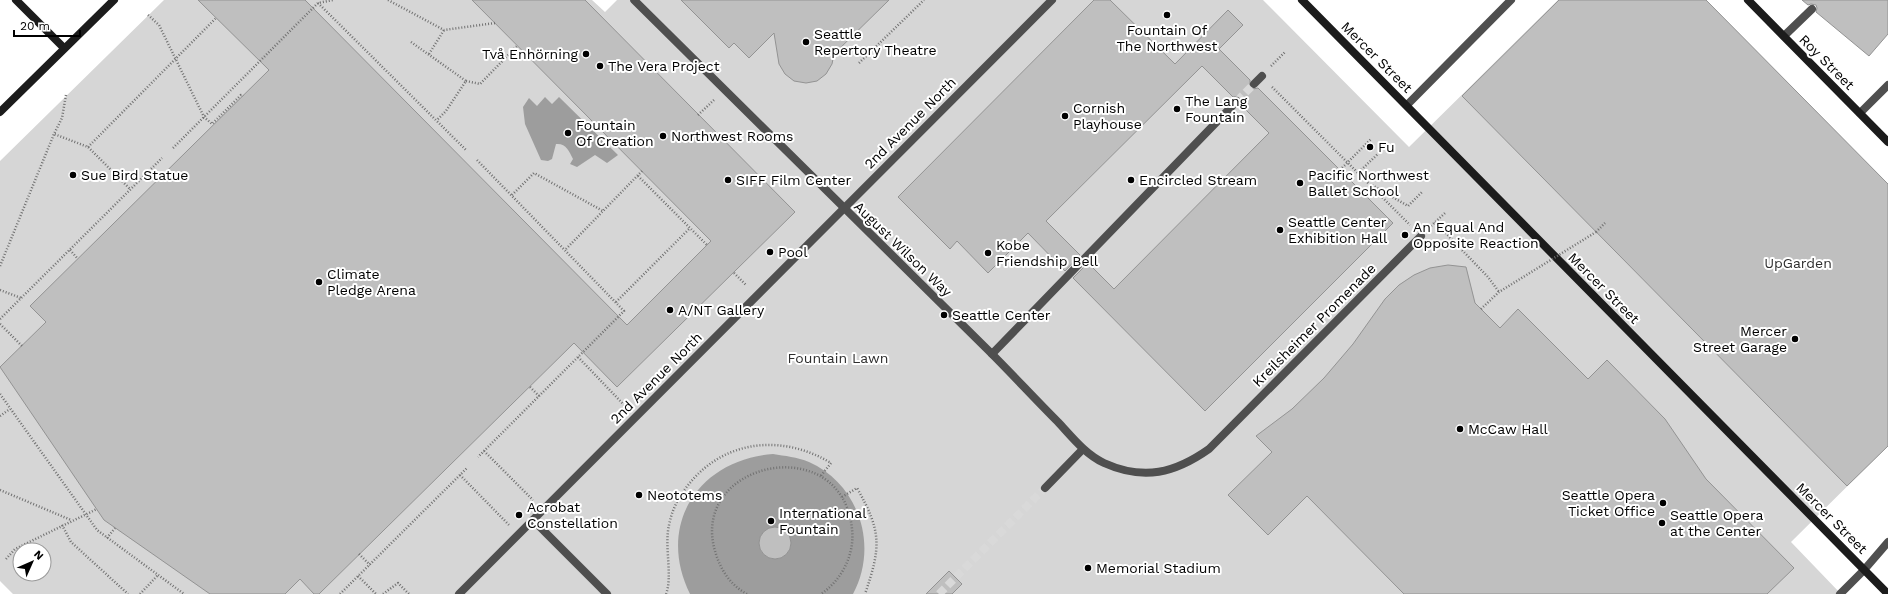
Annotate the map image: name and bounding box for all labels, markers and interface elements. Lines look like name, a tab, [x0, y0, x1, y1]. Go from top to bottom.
marker: Fountain Of The Northwest	[1162, 10, 1172, 20]
scale bar	[14, 12, 80, 38]
street label: Mercer Street	[1338, 18, 1416, 96]
text: 20 m	[20, 19, 50, 33]
place label: Fountain Of The Northwest	[1117, 22, 1218, 54]
place label: Seattle Repertory Theatre	[814, 26, 937, 58]
street label: Roy Street	[1796, 31, 1858, 93]
marker: Seattle Repertory Theatre	[801, 37, 811, 47]
place label: Två Enhörning	[482, 46, 579, 62]
marker: Två Enhörning	[581, 49, 591, 59]
place label: The Vera Project	[608, 58, 720, 74]
marker: The Vera Project	[595, 61, 605, 71]
street label: 2nd Avenue North	[861, 74, 959, 172]
place label: The Lang Fountain	[1185, 93, 1248, 125]
place label: Cornish Playhouse	[1073, 100, 1142, 132]
marker: The Lang Fountain	[1172, 104, 1182, 114]
marker: Cornish Playhouse	[1060, 111, 1070, 121]
place label: Fountain Of Creation	[576, 117, 654, 149]
marker: Fountain Of Creation	[563, 128, 573, 138]
place label: Northwest Rooms	[671, 128, 793, 144]
marker: Northwest Rooms	[658, 131, 668, 141]
place label: Fu	[1378, 139, 1395, 155]
marker: Fu	[1365, 142, 1375, 152]
place label: Sue Bird Statue	[81, 167, 188, 183]
place label: Pacific Northwest Ballet School	[1308, 167, 1429, 199]
marker: Sue Bird Statue	[68, 170, 78, 180]
place label: SIFF Film Center	[736, 172, 852, 188]
place label: Encircled Stream	[1139, 172, 1257, 188]
marker: SIFF Film Center	[723, 175, 733, 185]
marker: Encircled Stream	[1126, 175, 1136, 185]
marker: Pacific Northwest Ballet School	[1295, 178, 1305, 188]
street label: August Wilson Way	[851, 198, 956, 300]
place label: Seattle Center Exhibition Hall	[1288, 214, 1388, 246]
place label: An Equal And Opposite Reaction	[1413, 219, 1539, 251]
marker: Seattle Center Exhibition Hall	[1275, 225, 1285, 235]
marker: An Equal And Opposite Reaction	[1400, 230, 1410, 240]
place label: Kobe Friendship Bell	[996, 237, 1099, 269]
place label: Pool	[778, 244, 808, 260]
marker: Pool	[765, 247, 775, 257]
marker: Kobe Friendship Bell	[983, 248, 993, 258]
street label: Mercer Street	[1565, 249, 1643, 327]
park label: UpGarden	[1764, 255, 1832, 271]
street label: Kreilsheimer Promenade	[1249, 260, 1379, 390]
place label: Climate Pledge Arena	[327, 266, 416, 298]
marker: Climate Pledge Arena	[314, 277, 324, 287]
place label: A/NT Gallery	[678, 302, 765, 318]
marker: A/NT Gallery	[665, 305, 675, 315]
place label: Seattle Center	[952, 307, 1051, 323]
marker: Seattle Center	[939, 310, 949, 320]
place label: Mercer Street Garage	[1693, 323, 1787, 355]
street label: 2nd Avenue North	[607, 329, 705, 427]
marker: Mercer Street Garage	[1790, 334, 1800, 344]
park label: Fountain Lawn	[788, 350, 888, 366]
place label: McCaw Hall	[1468, 421, 1549, 437]
marker: McCaw Hall	[1455, 424, 1465, 434]
street label: Mercer Street	[1793, 479, 1871, 557]
place label: Neototems	[647, 487, 722, 503]
place label: Seattle Opera Ticket Office	[1562, 487, 1655, 519]
marker: Neototems	[634, 490, 644, 500]
marker: Seattle Opera Ticket Office	[1658, 498, 1668, 508]
place label: Acrobat Constellation	[527, 499, 618, 531]
place label: International Fountain	[779, 505, 867, 537]
place label: Seattle Opera at the Center	[1670, 507, 1763, 539]
marker: Acrobat Constellation	[514, 510, 524, 520]
marker: International Fountain	[766, 516, 776, 526]
marker: Seattle Opera at the Center	[1657, 518, 1667, 528]
north arrow	[12, 542, 52, 582]
text: N	[31, 548, 46, 563]
place label: Memorial Stadium	[1096, 560, 1221, 576]
marker: Memorial Stadium	[1083, 563, 1093, 573]

